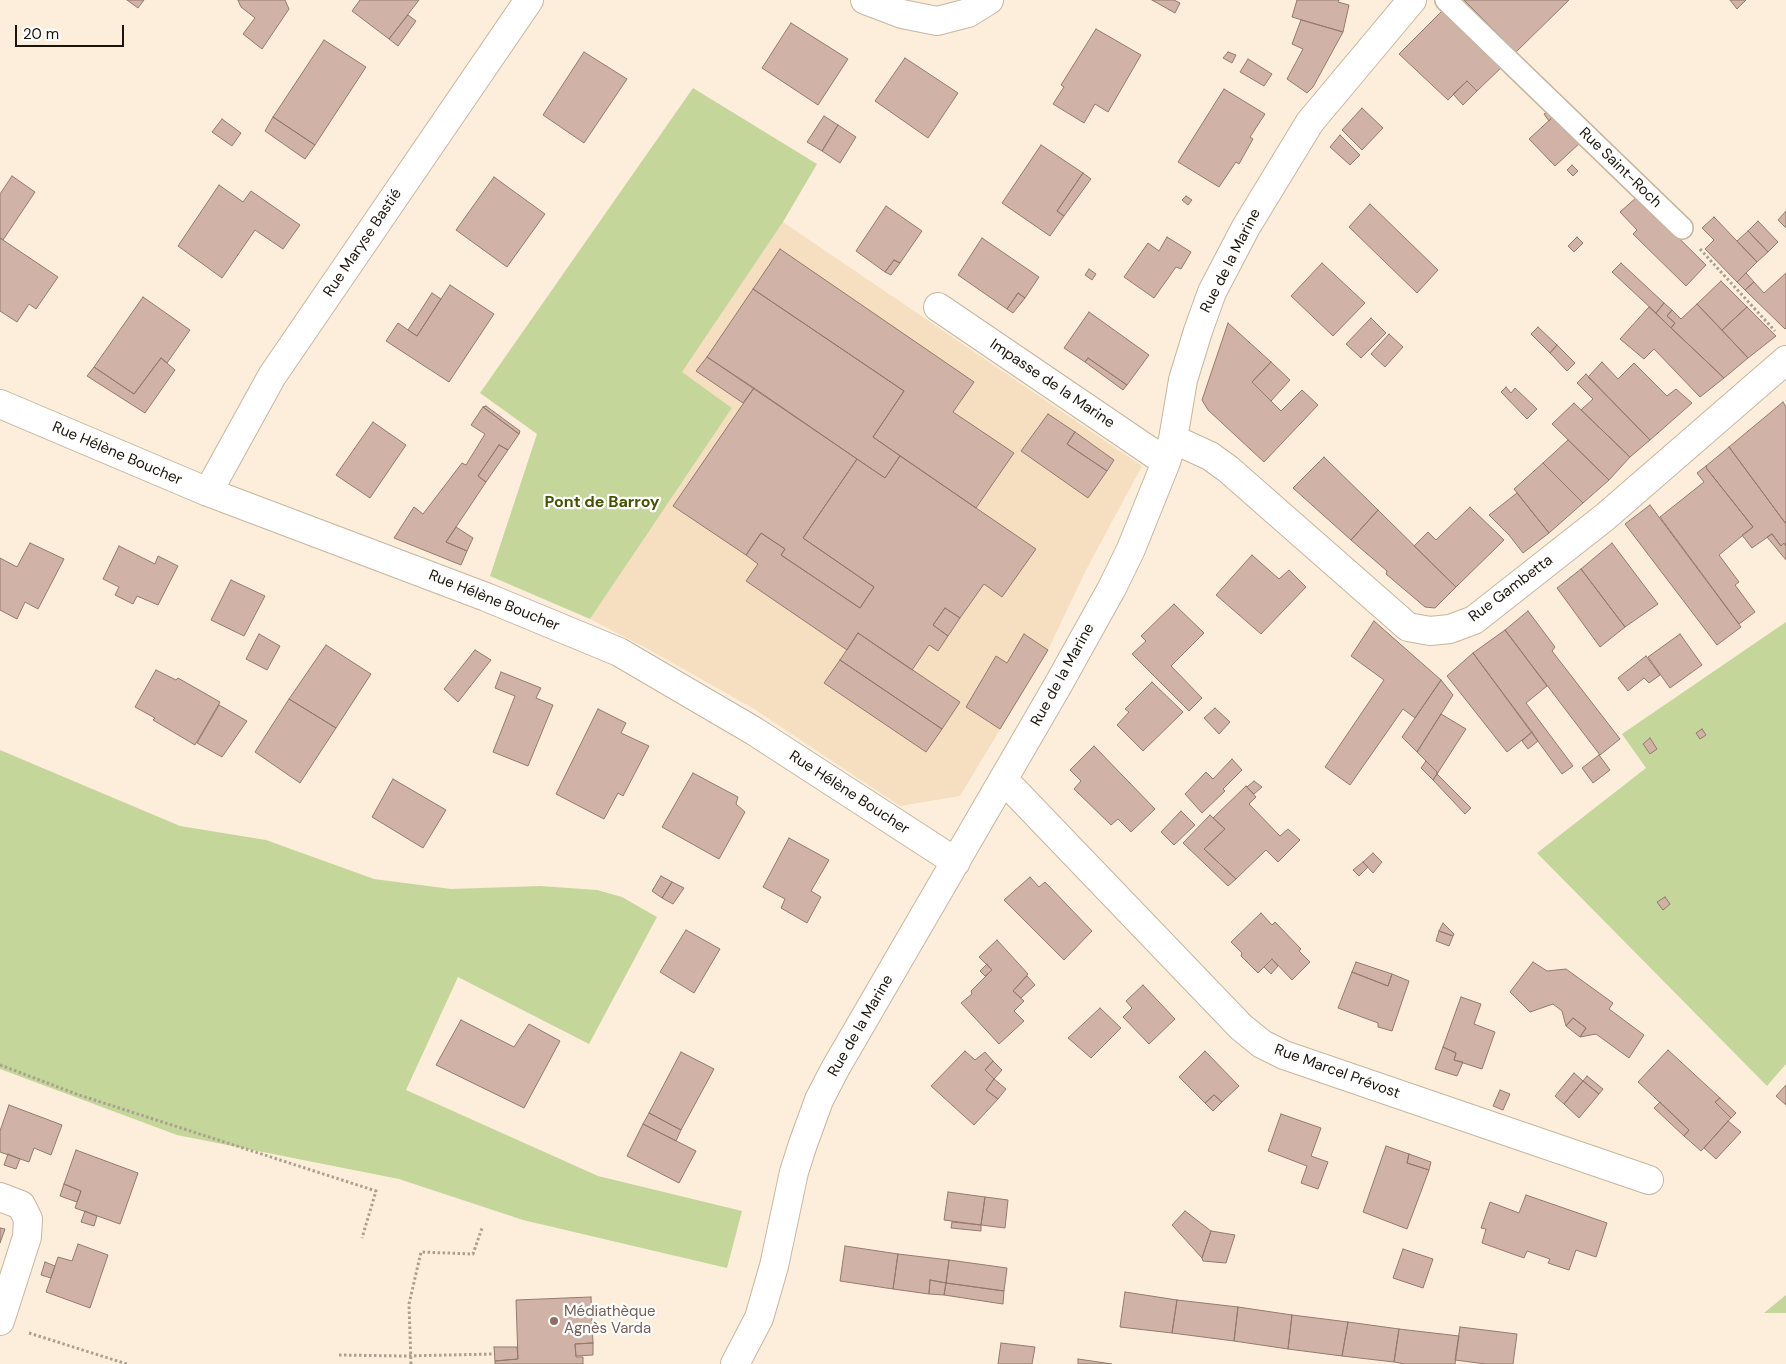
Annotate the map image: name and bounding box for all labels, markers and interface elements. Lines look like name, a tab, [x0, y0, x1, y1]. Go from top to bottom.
scale bar	[18, 15, 126, 47]
text: 20 m	[23, 24, 59, 44]
street label: Rue Saint-Roch	[1575, 124, 1665, 212]
street label: Rue Maryse Bastié	[320, 185, 406, 301]
street label: Rue de la Marine	[1197, 206, 1265, 316]
street label: Impasse de la Marine	[986, 336, 1118, 432]
street label: Rue Hélène Boucher	[49, 418, 185, 490]
district label: Pont de Barroy	[545, 493, 659, 513]
street label: Rue Gambetta	[1465, 552, 1557, 626]
street label: Rue Hélène Boucher	[426, 567, 562, 635]
street label: Rue de la Marine	[1027, 621, 1099, 729]
street label: Rue Hélène Boucher	[786, 747, 912, 839]
street label: Rue de la Marine	[825, 972, 897, 1080]
street label: Rue Marcel Prévost	[1272, 1041, 1402, 1103]
place label: Médiathèque Agnès Varda	[564, 1303, 656, 1338]
marker: Médiathèque Agnès Varda	[548, 1315, 560, 1327]

